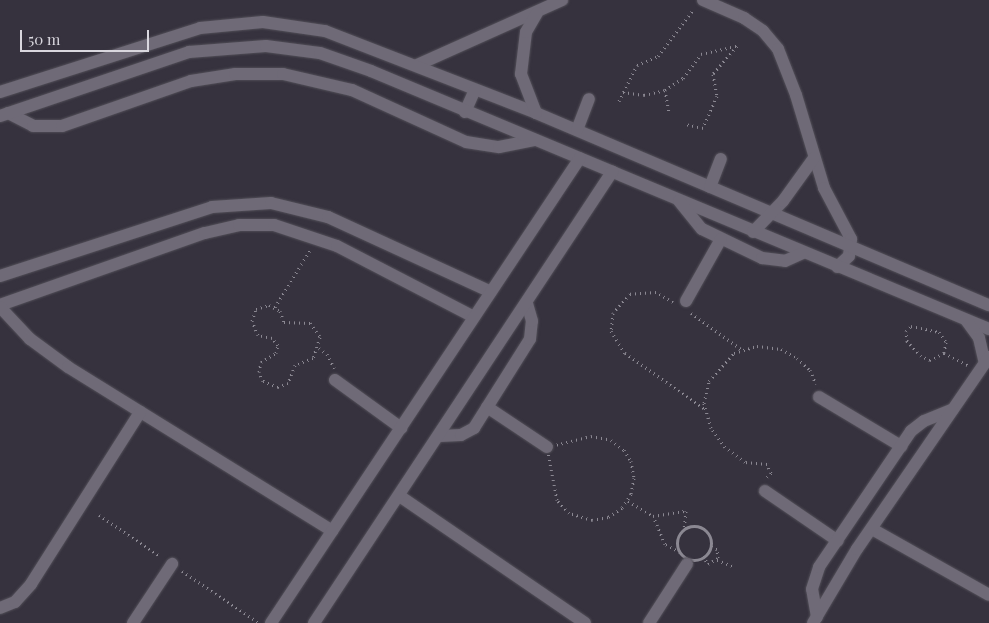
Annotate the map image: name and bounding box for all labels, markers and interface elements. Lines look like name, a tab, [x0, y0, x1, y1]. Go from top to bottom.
scale bar	[22, 20, 151, 52]
text: 50 m	[28, 29, 60, 49]

